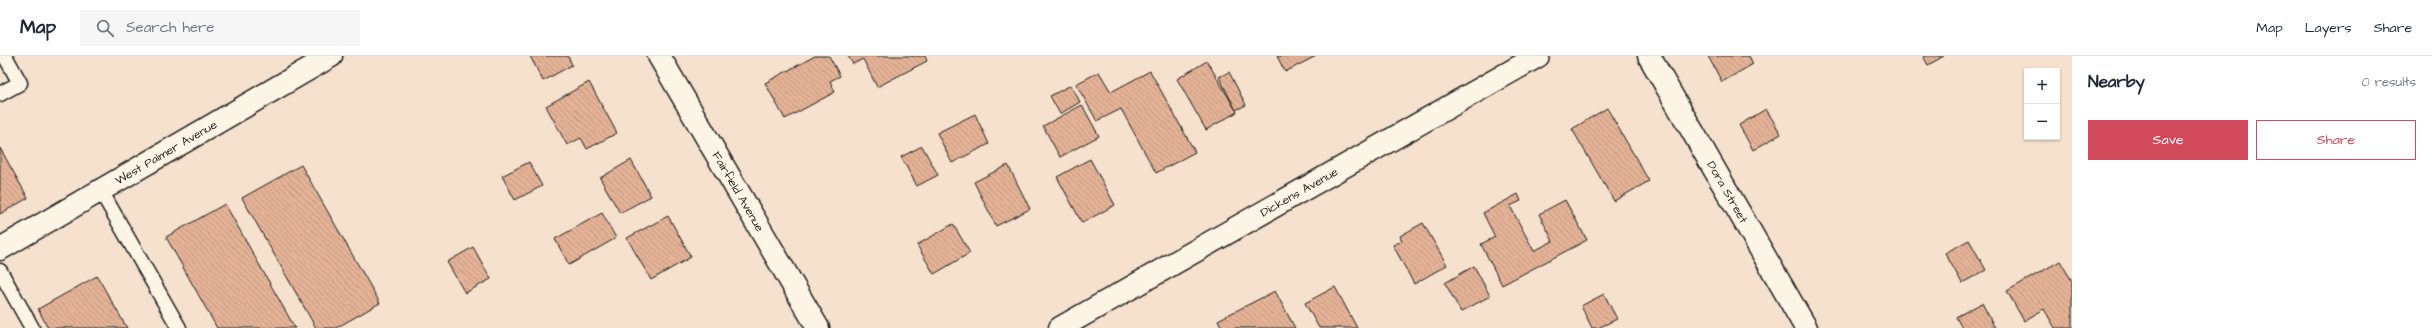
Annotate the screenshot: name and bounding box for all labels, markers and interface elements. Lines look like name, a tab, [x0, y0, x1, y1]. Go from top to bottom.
search box	[80, 10, 360, 46]
text: Map	[20, 14, 56, 41]
icon: search	[94, 17, 116, 39]
text: Search here	[126, 17, 215, 38]
text: Map	[2256, 18, 2283, 38]
text: Layers	[2305, 18, 2352, 38]
text: Share	[2374, 18, 2412, 38]
map controls	[2024, 68, 2060, 140]
button: +	[2024, 68, 2060, 104]
text: Nearby	[2088, 70, 2145, 94]
text: 0 results	[2361, 73, 2416, 91]
button: −	[2024, 104, 2060, 140]
street label: West Palmer Avenue	[112, 116, 221, 189]
button: Save	[2088, 120, 2248, 160]
button: Share	[2256, 120, 2416, 160]
street label: Fairfield Avenue	[708, 149, 768, 235]
street label: Dora Street	[1702, 158, 1752, 227]
street label: Dickens Avenue	[1257, 163, 1342, 221]

